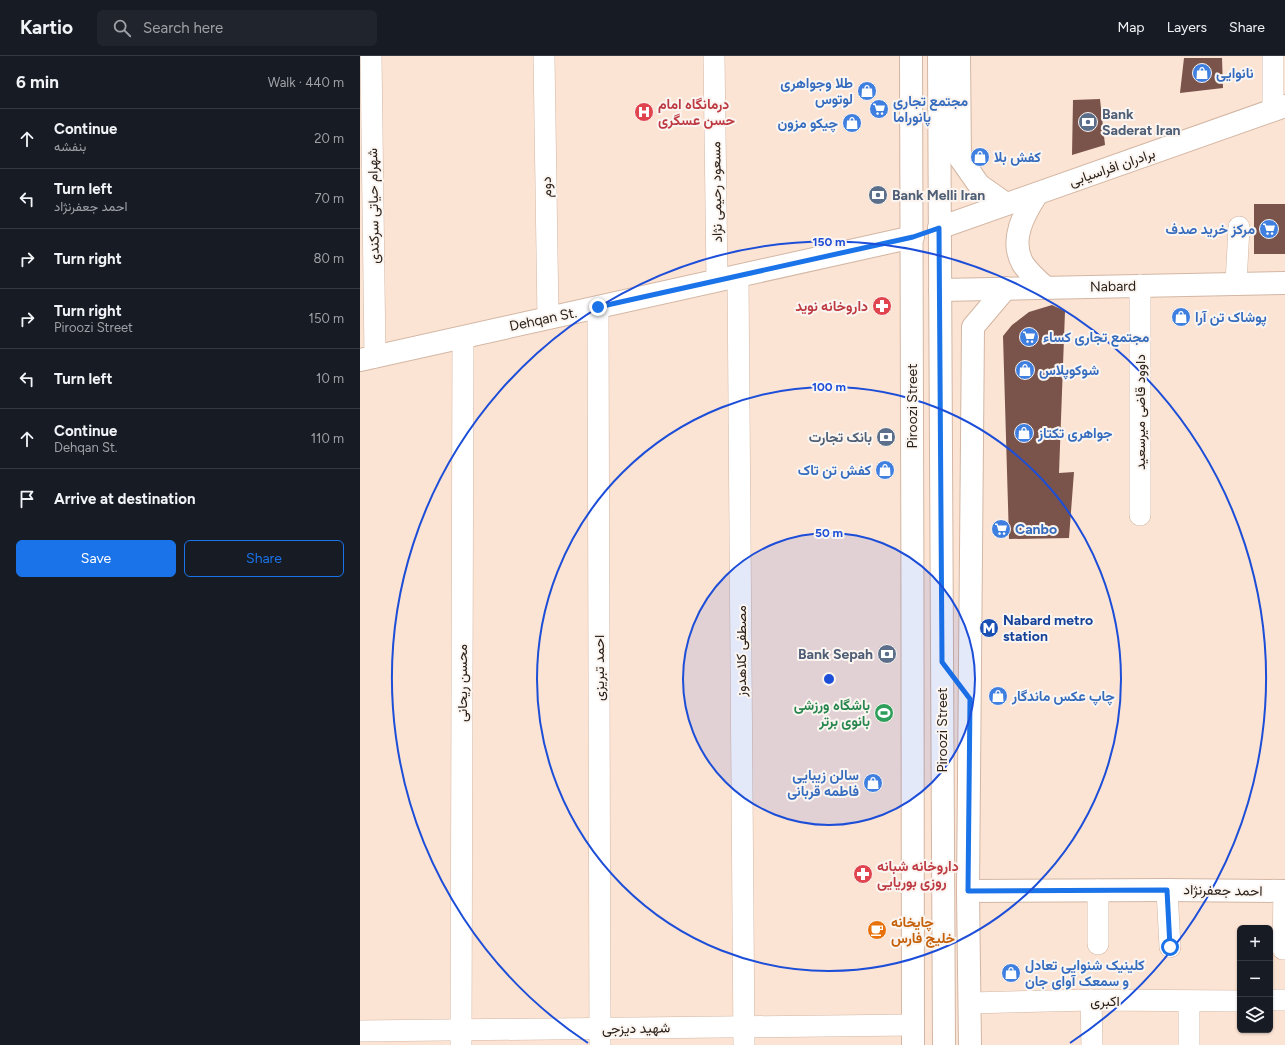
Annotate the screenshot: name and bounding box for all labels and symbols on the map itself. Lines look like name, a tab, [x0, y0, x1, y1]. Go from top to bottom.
shop icon: نانوایی	[1191, 62, 1213, 84]
place label: نانوایی	[1216, 65, 1254, 82]
place label: طلا وجواهری لوتوس	[780, 75, 853, 108]
shop icon: طلا وجواهری لوتوس	[856, 80, 878, 102]
place label: مجتمع تجاری پانوراما	[893, 93, 968, 127]
place label: درمانگاه امام حسن عسگری	[658, 96, 735, 129]
supermarket icon: مجتمع تجاری پانوراما	[868, 98, 890, 120]
hospital icon: درمانگاه امام حسن عسگری	[633, 101, 655, 123]
place label: Bank Saderat Iran	[1102, 106, 1181, 139]
bank icon: Bank Saderat Iran	[1077, 111, 1099, 133]
shop icon: چیکو مزون	[841, 112, 863, 134]
place label: چیکو مزون	[777, 115, 838, 133]
street label: مسعود رحیمی نژاد	[707, 141, 726, 243]
street label: برادران افراسیابی	[1067, 145, 1158, 190]
shop icon: کفش بلا	[969, 146, 991, 168]
street label: شهرام حیاتی سرکندی	[364, 148, 383, 264]
place label: کفش بلا	[994, 149, 1041, 166]
street label: دوم	[538, 176, 555, 198]
bank icon: Bank Melli Iran	[867, 184, 889, 206]
place label: Bank Melli Iran	[892, 187, 985, 204]
supermarket icon: مرکز خرید صدف	[1258, 218, 1280, 240]
place label: مرکز خرید صدف	[1166, 221, 1255, 238]
text: 150 m	[812, 235, 846, 249]
street label: Nabard	[1090, 278, 1136, 295]
pharmacy icon: داروخانه نوید	[871, 295, 893, 317]
route end	[589, 298, 607, 316]
place label: داروخانه نوید	[795, 298, 868, 315]
street label: Dehqan St.	[508, 304, 578, 335]
shop icon: پوشاک تن آرا	[1170, 306, 1192, 328]
place label: پوشاک تن آرا	[1195, 309, 1267, 327]
supermarket icon: مجتمع تجاری کساء	[1018, 326, 1040, 348]
place label: مجتمع تجاری کساء	[1043, 329, 1150, 347]
street label: داوود قاضی میرسعید	[1132, 354, 1149, 470]
shop icon: شوكوپلاس	[1014, 359, 1036, 381]
place label: شوكوپلاس	[1039, 362, 1099, 380]
street label: Piroozi Street	[904, 363, 921, 449]
text: 100 m	[812, 380, 846, 394]
shop icon: جواهری تکتاز	[1013, 422, 1035, 444]
place label: جواهری تکتاز	[1037, 425, 1113, 442]
bank icon: بانک تجارت	[875, 426, 897, 448]
place label: بانک تجارت	[809, 429, 872, 446]
shop icon: کفش تن تاک	[874, 459, 896, 481]
place label: کفش تن تاک	[798, 462, 871, 479]
supermarket icon: Canbo	[990, 518, 1012, 540]
place label: Canbo	[1015, 521, 1057, 538]
text: 50 m	[815, 526, 843, 540]
street label: مصطفی کلاهدوز	[733, 605, 750, 698]
place label: Nabard metro station	[1003, 612, 1093, 645]
metro station icon: Nabard metro station	[978, 617, 1000, 639]
street label: احمد تبریزی	[591, 635, 608, 701]
bank icon: Bank Sepah	[876, 643, 898, 665]
street label: محسن ریحانی	[454, 644, 471, 722]
place label: Bank Sepah	[798, 646, 873, 663]
centre of rings	[822, 672, 836, 686]
shop icon: چاپ عکس ماندگار	[987, 685, 1009, 707]
street label: Piroozi Street	[934, 687, 951, 773]
place label: چاپ عکس ماندگار	[1011, 688, 1115, 706]
place label: باشگاه ورزشی بانوی برتر	[794, 697, 870, 730]
sports icon: باشگاه ورزشی بانوی برتر	[873, 702, 895, 724]
place label: سالن زیبایی فاطمه قربانی	[787, 767, 859, 800]
shop icon: سالن زیبایی فاطمه قربانی	[862, 772, 884, 794]
place label: داروخانه شبانه روزی بوریایی	[877, 858, 959, 891]
pharmacy icon: داروخانه شبانه روزی بوریایی	[852, 863, 874, 885]
street label: احمد جعفرنژاد	[1183, 881, 1263, 900]
place label: چایخانه خلیج فارس	[891, 914, 956, 948]
cafe icon: چایخانه خلیج فارس	[866, 919, 888, 941]
route start	[1161, 938, 1179, 956]
place label: کلینیک شنوایی تعادل و سمعک آوای جان	[1025, 957, 1145, 990]
shop icon: کلینیک شنوایی تعادل و سمعک آوای جان	[1000, 962, 1022, 984]
street label: اکبری	[1090, 993, 1120, 1010]
street label: شهید دیزجی	[602, 1019, 670, 1038]

